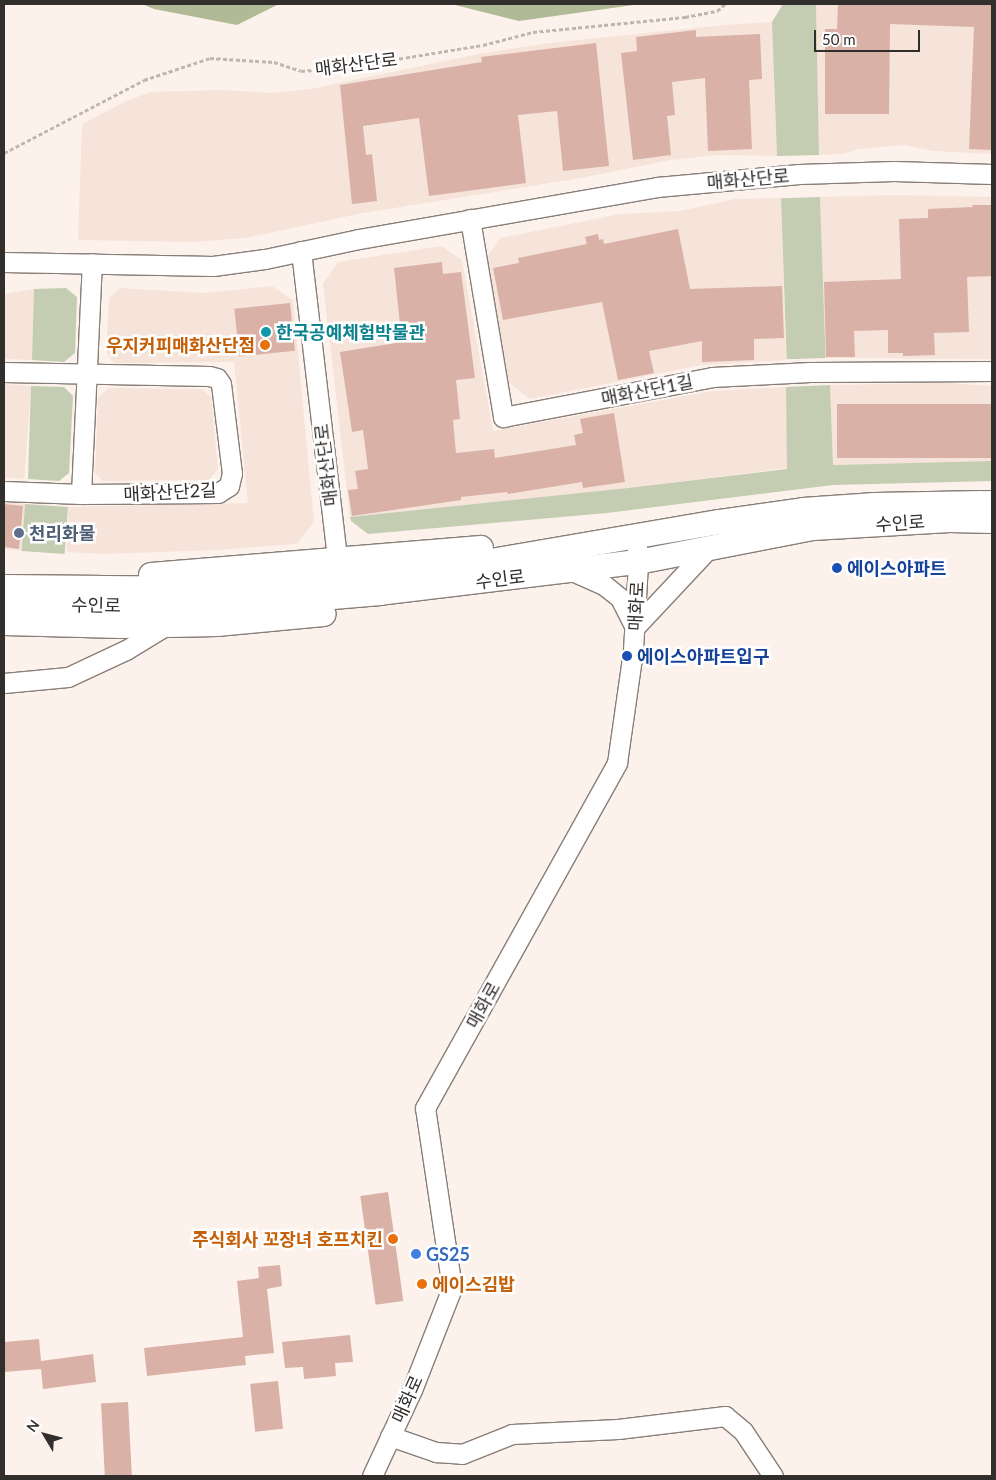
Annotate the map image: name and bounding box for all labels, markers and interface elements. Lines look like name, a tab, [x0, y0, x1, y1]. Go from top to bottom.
scale bar	[816, 20, 922, 52]
text: 50 m	[822, 30, 856, 48]
street label: 매화산단로	[314, 48, 398, 80]
street label: 매화산단로	[706, 165, 790, 193]
place label: 한국공예체험박물관	[276, 321, 425, 343]
marker: 한국공예체험박물관	[260, 326, 272, 338]
place label: 우지커피매화산단점	[106, 334, 255, 356]
marker: 우지커피매화산단점	[259, 339, 271, 351]
street label: 매화산단1길	[599, 371, 695, 409]
street label: 매화산단로	[310, 423, 342, 507]
street label: 매화산단2길	[123, 479, 217, 505]
street label: 수인로	[874, 510, 926, 536]
place label: 천리화물	[29, 522, 95, 544]
marker: 천리화물	[13, 527, 25, 539]
place label: 에이스아파트	[847, 557, 946, 579]
marker: 에이스아파트	[831, 562, 843, 574]
street label: 수인로	[474, 565, 526, 593]
street label: 매화로	[624, 581, 648, 631]
street label: 수인로	[71, 594, 121, 616]
place label: 에이스아파트입구	[637, 645, 769, 667]
marker: 에이스아파트입구	[621, 650, 633, 662]
street label: 매화로	[462, 978, 504, 1032]
place label: 주식회사 꼬장녀 호프치킨	[192, 1228, 383, 1250]
marker: 주식회사 꼬장녀 호프치킨	[387, 1233, 399, 1245]
place label: GS25	[426, 1243, 470, 1265]
marker: GS25	[410, 1248, 422, 1260]
place label: 에이스김밥	[432, 1273, 515, 1295]
marker: 에이스김밥	[416, 1278, 428, 1290]
street label: 매화로	[387, 1372, 427, 1426]
north arrow	[20, 1410, 70, 1460]
text: N	[23, 1416, 43, 1435]

